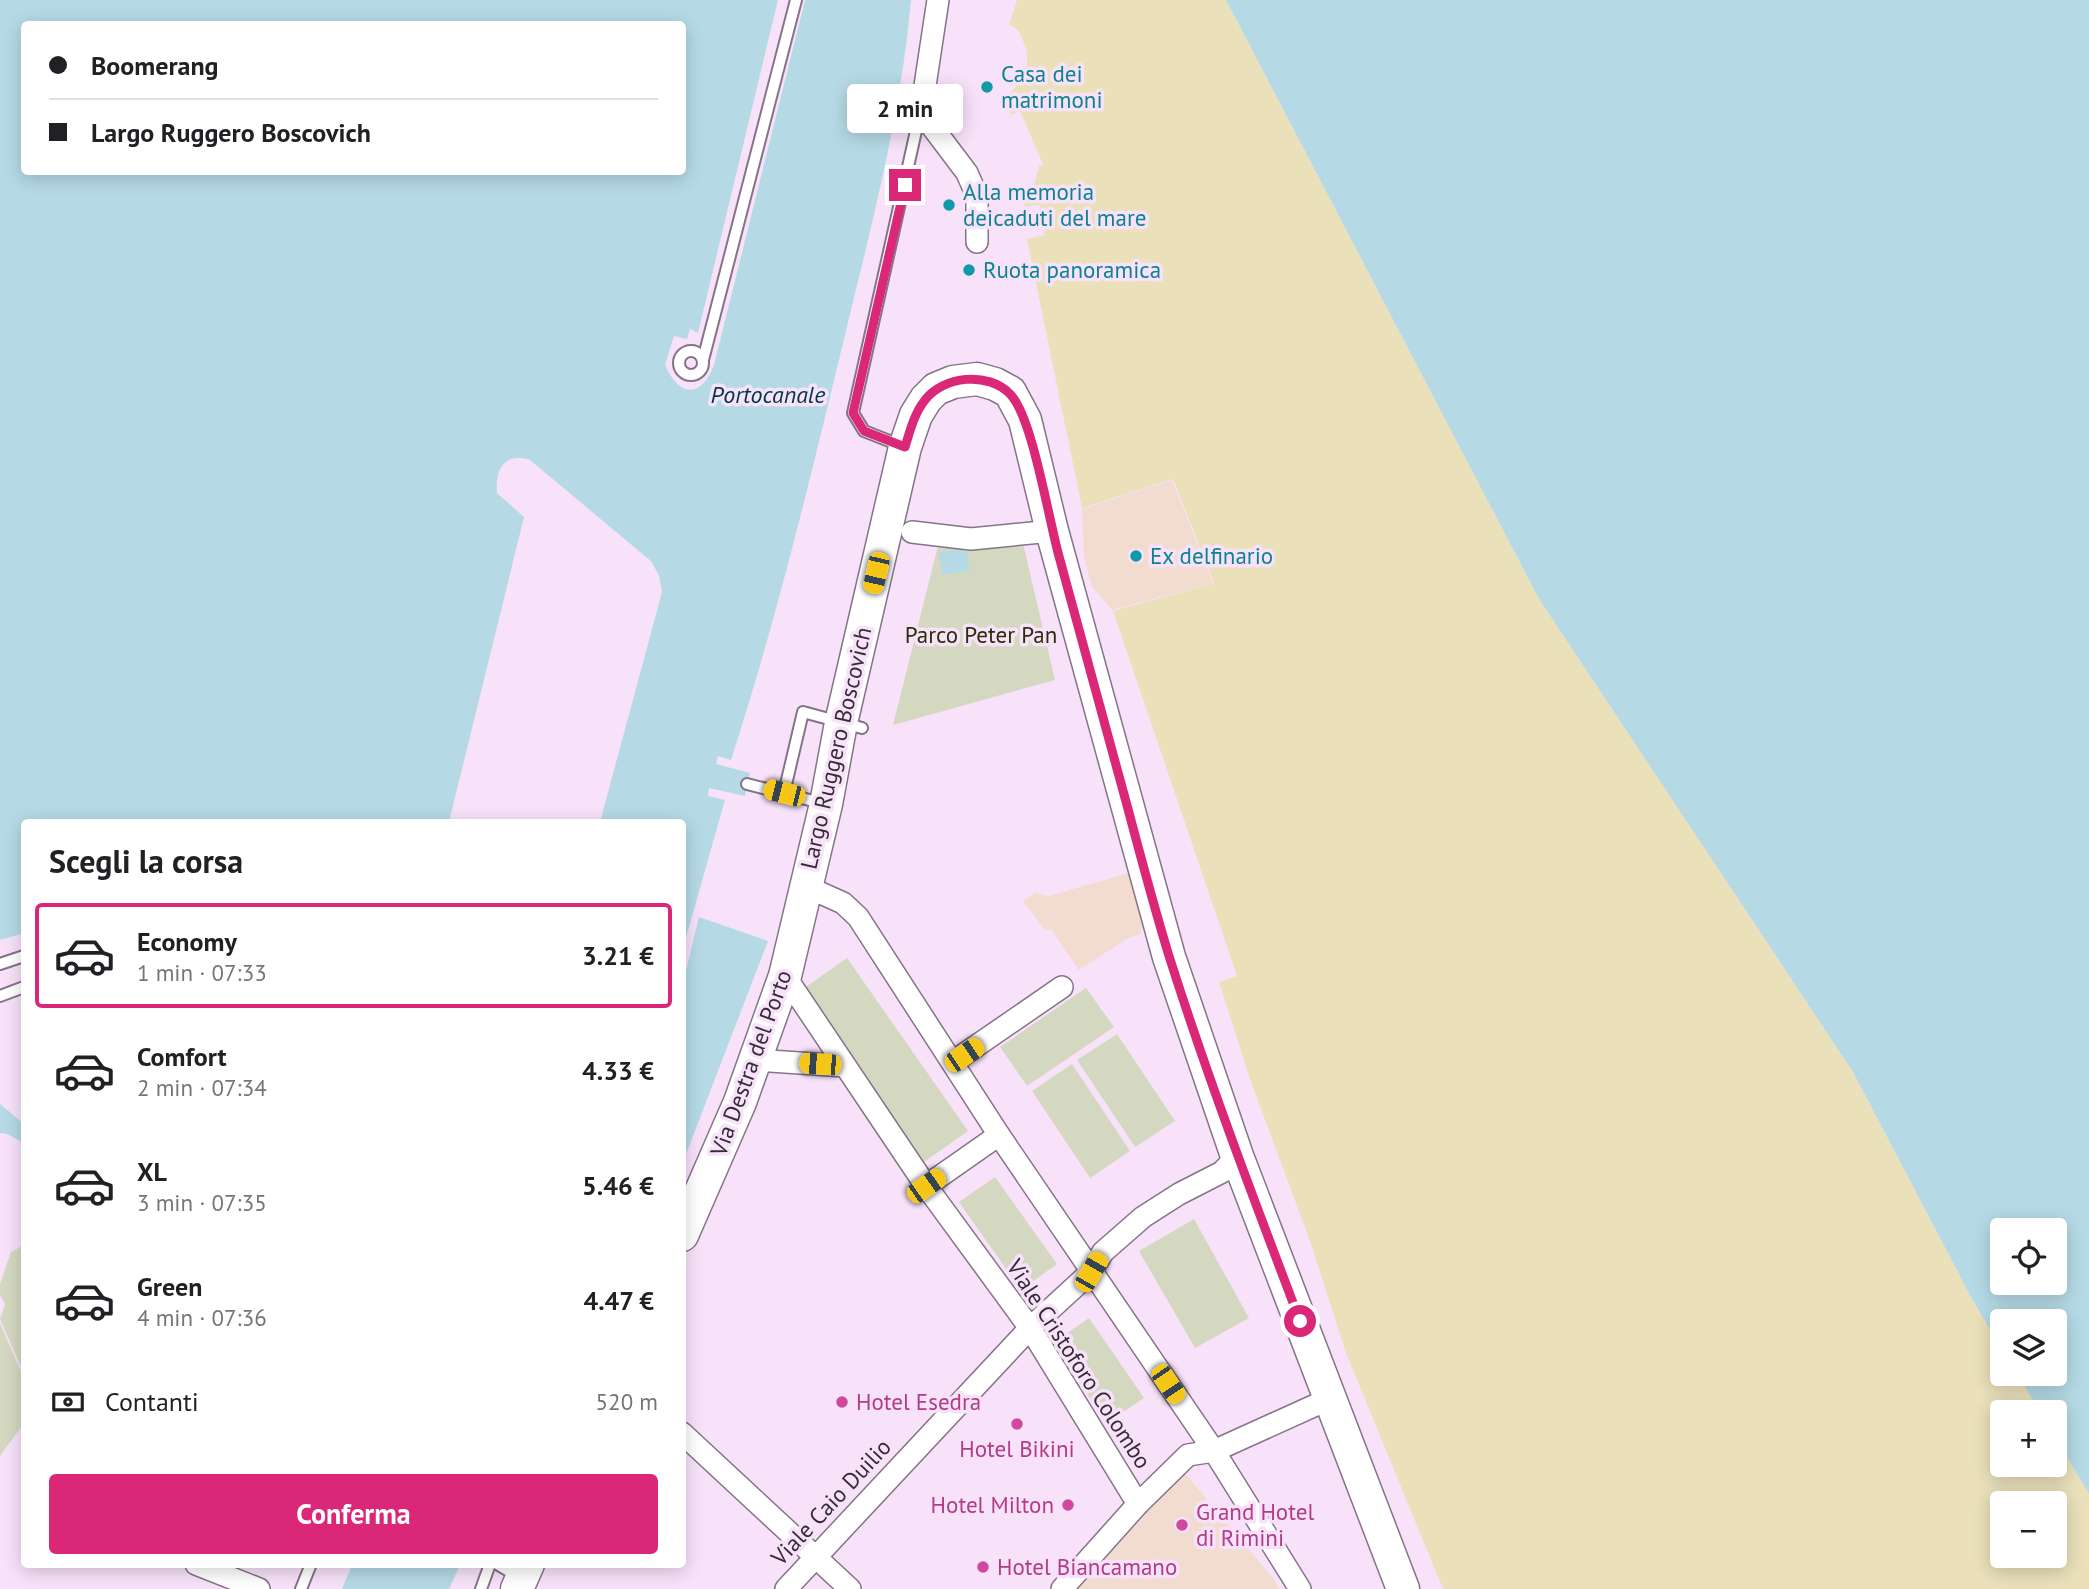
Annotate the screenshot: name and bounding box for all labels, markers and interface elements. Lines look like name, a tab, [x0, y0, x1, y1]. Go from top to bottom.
text: Boomerang	[91, 49, 219, 82]
place label: Casa dei matrimoni	[1001, 59, 1103, 114]
marker: Casa dei matrimoni	[979, 79, 995, 95]
callout: 2 min	[847, 83, 963, 132]
text: 2 min	[877, 94, 933, 123]
text: Largo Ruggero Boscovich	[91, 116, 371, 149]
route end	[889, 169, 921, 201]
place label: Alla memoria deicaduti del mare	[963, 177, 1146, 232]
marker: Alla memoria deicaduti del mare	[941, 197, 957, 213]
place label: Ruota panoramica	[983, 255, 1161, 284]
marker: Ruota panoramica	[961, 262, 977, 278]
water label: Portocanale	[711, 379, 825, 410]
place label: Ex delfinario	[1150, 541, 1273, 570]
marker: Ex delfinario	[1128, 548, 1144, 564]
car	[862, 550, 891, 596]
park label: Parco Peter Pan	[905, 620, 1057, 649]
street label: Largo Ruggero Boscovich	[794, 624, 877, 872]
car	[762, 778, 807, 808]
text: Scegli la corsa	[49, 840, 243, 882]
icon: car	[53, 924, 116, 987]
text: Economy	[137, 925, 237, 958]
text: 3.21 €	[582, 939, 654, 972]
text: 1 min · 07:33	[137, 958, 267, 987]
street label: Via Destra del Porto	[703, 966, 798, 1161]
car	[941, 1035, 988, 1075]
icon: car	[53, 1039, 116, 1102]
text: Comfort	[137, 1040, 227, 1073]
car	[799, 1052, 842, 1076]
text: 4.33 €	[582, 1054, 654, 1087]
text: 2 min · 07:34	[137, 1073, 267, 1102]
icon: car	[53, 1154, 116, 1217]
text: XL	[137, 1155, 167, 1188]
car	[903, 1165, 950, 1207]
text: 5.46 €	[582, 1169, 654, 1202]
text: 3 min · 07:35	[137, 1188, 267, 1217]
map controls	[1990, 1218, 2067, 1568]
button: locate	[1990, 1218, 2067, 1295]
car	[1072, 1249, 1111, 1295]
street label: Viale Cristoforo Colombo	[1000, 1253, 1158, 1474]
icon: car	[53, 1269, 116, 1332]
text: Green	[137, 1270, 202, 1303]
text: 4.47 €	[583, 1284, 654, 1317]
text: 4 min · 07:36	[137, 1303, 267, 1332]
route start	[1284, 1305, 1316, 1337]
button: layers	[1990, 1309, 2067, 1386]
car	[1148, 1361, 1189, 1407]
icon: cash	[49, 1383, 87, 1421]
text: Contanti	[105, 1385, 199, 1418]
text: 520 m	[596, 1387, 658, 1416]
place label: Hotel Esedra	[856, 1387, 981, 1416]
marker: Hotel Esedra	[834, 1394, 850, 1410]
button: +	[1990, 1400, 2067, 1477]
marker: Hotel Bikini	[1009, 1416, 1025, 1432]
street label: Viale Caio Duilio	[764, 1432, 897, 1572]
place label: Hotel Bikini	[959, 1434, 1075, 1463]
button: Conferma	[49, 1474, 658, 1554]
place label: Hotel Milton	[931, 1490, 1054, 1519]
button: −	[1990, 1491, 2067, 1568]
marker: Hotel Milton	[1060, 1497, 1076, 1513]
place label: Grand Hotel di Rimini	[1196, 1497, 1314, 1552]
marker: Grand Hotel di Rimini	[1174, 1517, 1190, 1533]
place label: Hotel Biancamano	[997, 1552, 1177, 1581]
marker: Hotel Biancamano	[975, 1559, 991, 1575]

